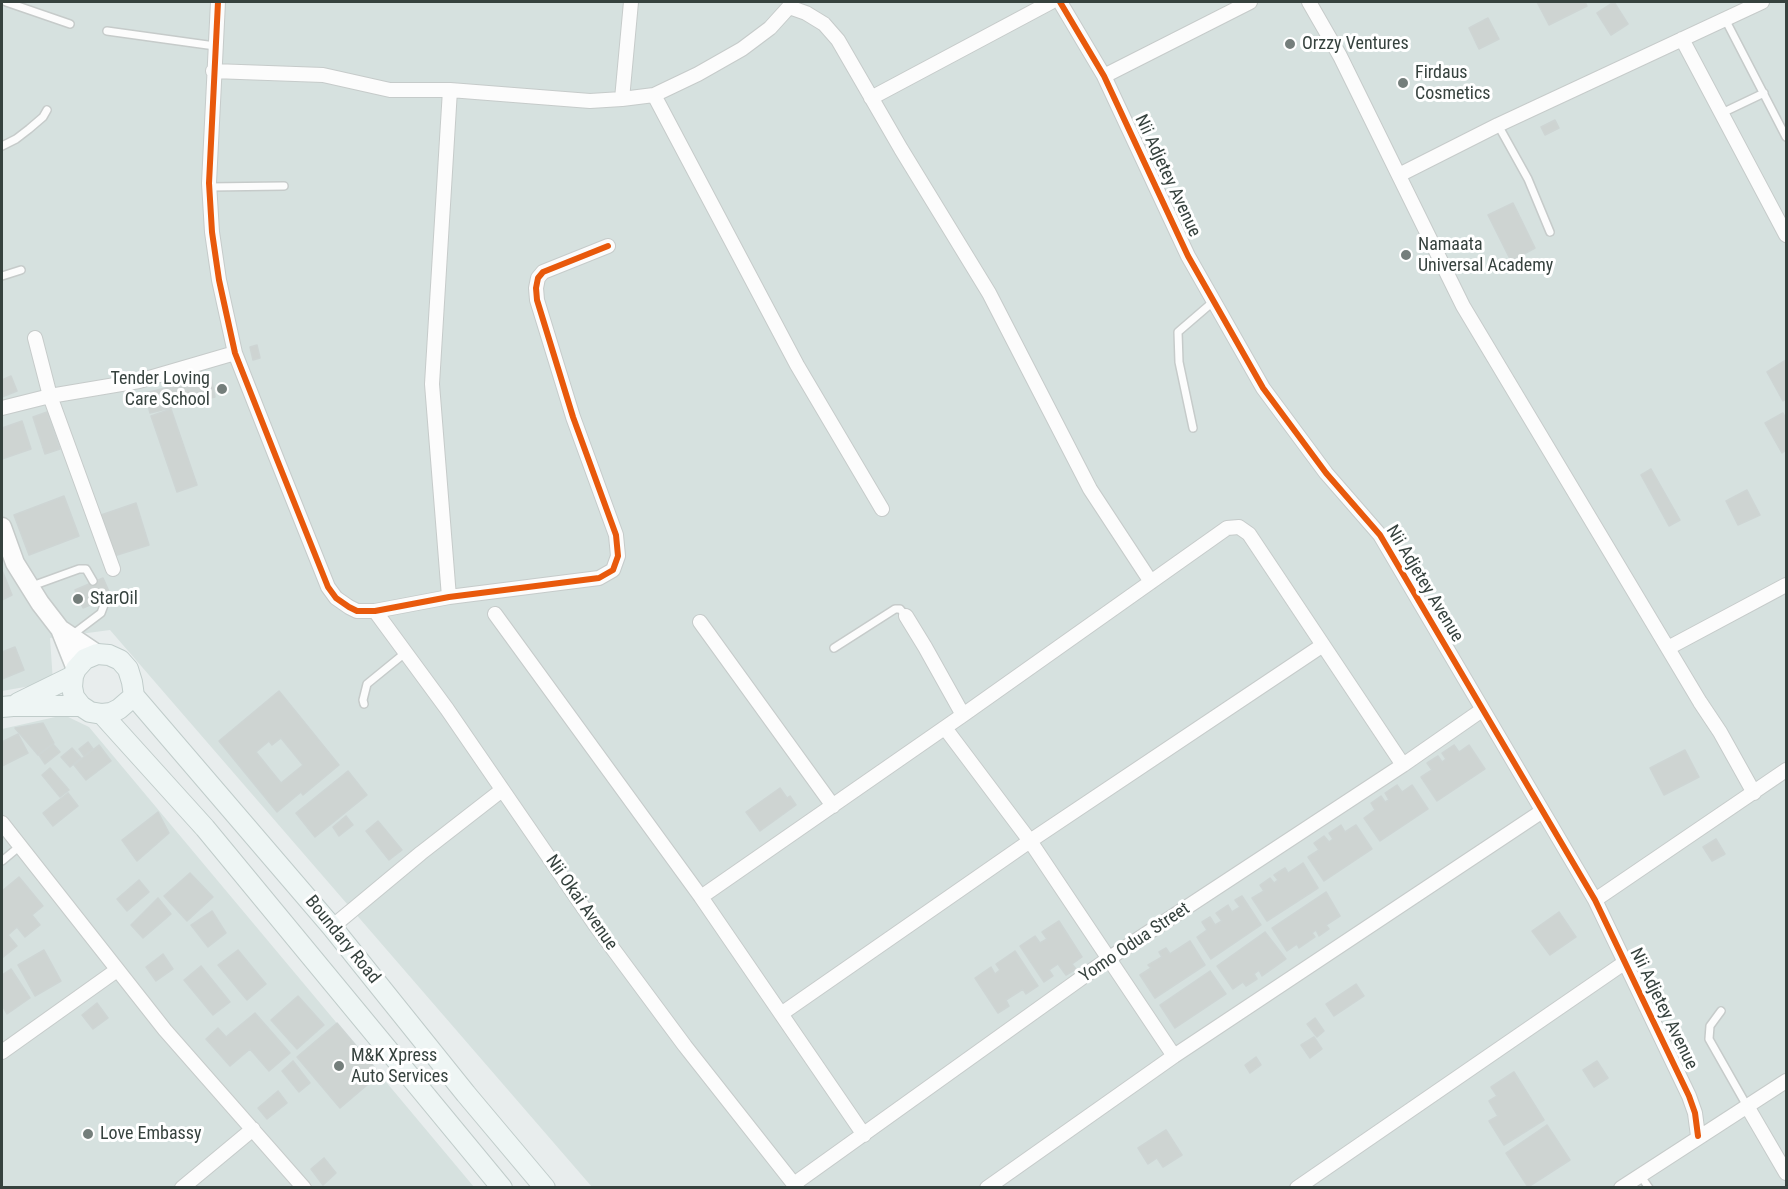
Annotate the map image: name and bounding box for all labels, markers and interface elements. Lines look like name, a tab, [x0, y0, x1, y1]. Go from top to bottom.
place label: Orzzy Ventures	[1302, 33, 1409, 55]
marker: Orzzy Ventures	[1283, 37, 1297, 51]
place label: Firdaus Cosmetics	[1415, 62, 1490, 104]
marker: Firdaus Cosmetics	[1396, 76, 1410, 90]
street label: Nii Adjetey Avenue	[1129, 111, 1205, 241]
place label: Namaata Universal Academy	[1418, 234, 1553, 276]
marker: Namaata Universal Academy	[1399, 248, 1413, 262]
place label: Tender Loving Care School	[110, 368, 210, 410]
marker: Tender Loving Care School	[215, 382, 229, 396]
street label: Nii Adjetey Avenue	[1381, 522, 1467, 646]
place label: StarOil	[90, 588, 138, 610]
marker: StarOil	[71, 592, 85, 606]
street label: Nii Okai Avenue	[540, 851, 622, 955]
street label: Boundary Road	[300, 892, 384, 988]
street label: Yomo Odua Street	[1076, 898, 1194, 988]
street label: Nii Adjetey Avenue	[1624, 945, 1702, 1073]
place label: M&K Xpress Auto Services	[351, 1045, 449, 1088]
marker: M&K Xpress Auto Services	[332, 1059, 346, 1073]
place label: Love Embassy	[100, 1123, 202, 1145]
marker: Love Embassy	[81, 1127, 95, 1141]

